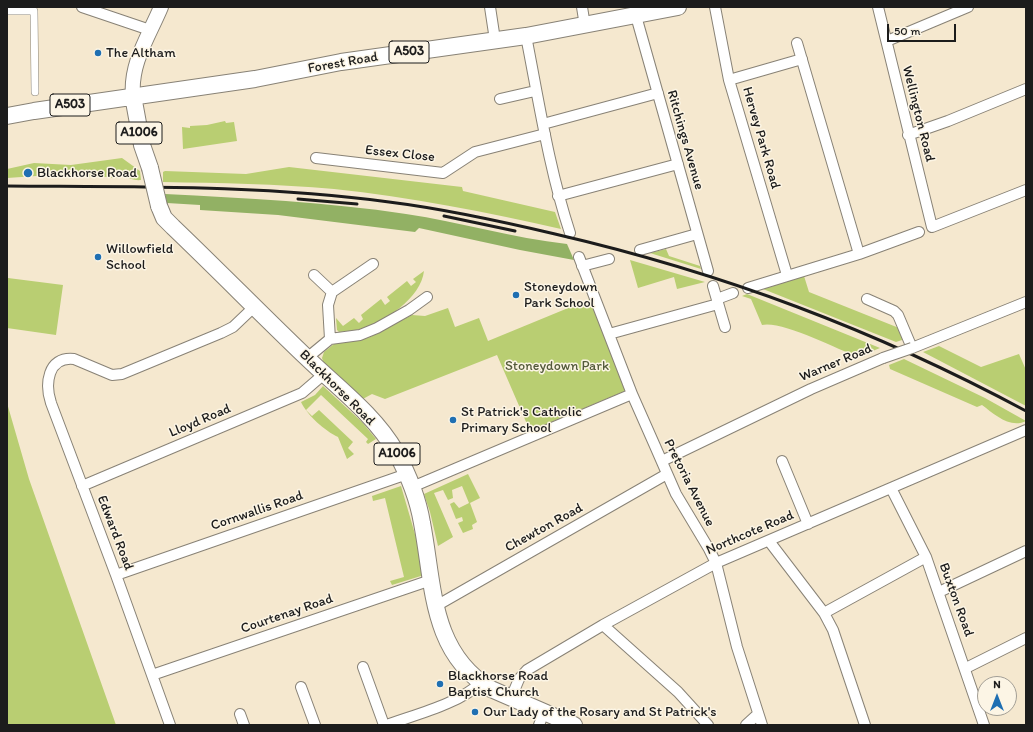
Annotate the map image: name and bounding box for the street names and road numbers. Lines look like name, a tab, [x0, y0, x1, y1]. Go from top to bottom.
road number: A503	[389, 41, 429, 63]
street label: Forest Road	[307, 49, 379, 77]
street label: Wellington Road	[898, 64, 938, 164]
street label: Hervey Park Road	[738, 85, 784, 191]
street label: Ritchings Avenue	[663, 88, 707, 192]
road number: A503	[50, 94, 90, 116]
road number: A1006	[116, 122, 162, 144]
street label: Essex Close	[364, 142, 436, 166]
street label: Warner Road	[797, 340, 875, 386]
street label: Blackhorse Road	[296, 347, 378, 429]
street label: Lloyd Road	[166, 400, 234, 442]
street label: Pretoria Avenue	[660, 436, 718, 530]
road number: A1006	[374, 443, 420, 465]
street label: Cornwallis Road	[209, 487, 305, 535]
street label: Edward Road	[93, 493, 137, 573]
street label: Chewton Road	[502, 500, 586, 556]
street label: Northcote Road	[704, 507, 796, 559]
street label: Buxton Road	[935, 561, 977, 639]
street label: Courtenay Road	[239, 590, 335, 638]

